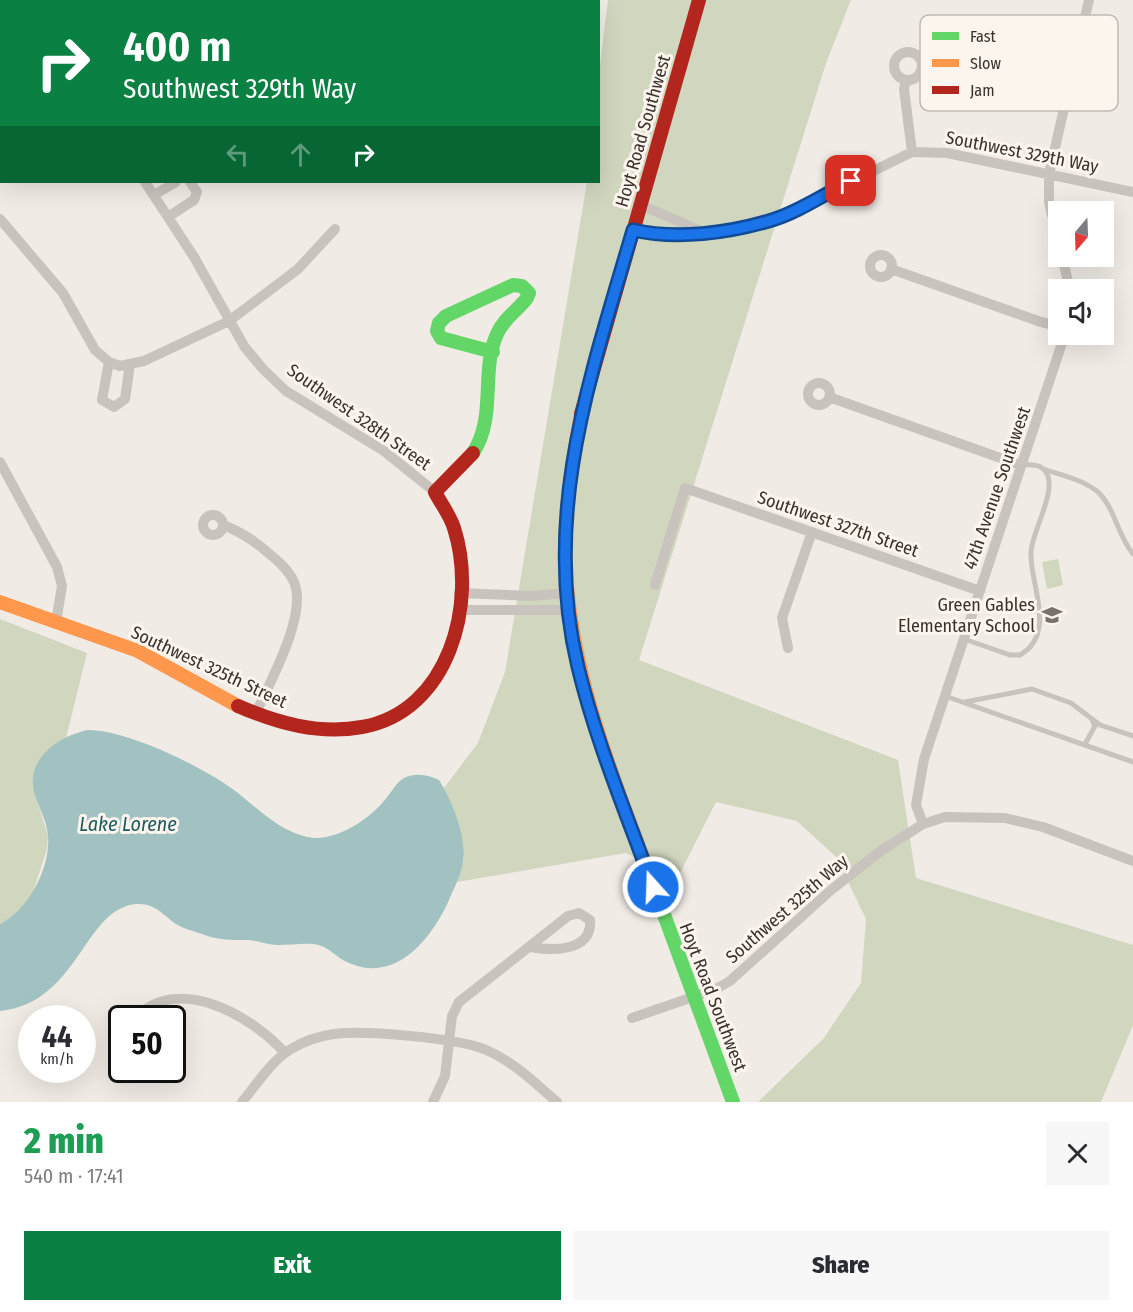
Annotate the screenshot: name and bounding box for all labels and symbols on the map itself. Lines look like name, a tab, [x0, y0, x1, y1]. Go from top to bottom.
legend	[920, 15, 1118, 111]
text: Fast	[970, 27, 997, 46]
street label: Hoyt Road Southwest	[611, 52, 675, 210]
text: Slow	[970, 54, 1001, 73]
text: Jam	[970, 81, 995, 100]
street label: Southwest 329th Way	[944, 126, 1100, 178]
pin	[825, 155, 876, 206]
north arrow	[1048, 201, 1114, 267]
street label: Southwest 328th Street	[283, 359, 435, 475]
street label: 47th Avenue Southwest	[959, 403, 1035, 572]
street label: Southwest 327th Street	[755, 486, 921, 562]
place label: Green Gables Elementary School	[898, 594, 1035, 637]
school or university icon: Green Gables Elementary School	[1040, 603, 1064, 627]
street label: Southwest 325th Street	[128, 621, 291, 713]
water label: Lake Lorene	[79, 812, 177, 836]
street label: Southwest 325th Way	[721, 850, 853, 968]
position arrow	[621, 855, 685, 919]
street label: Hoyt Road Southwest	[675, 920, 752, 1075]
speed limit sign: 50	[108, 1005, 186, 1083]

